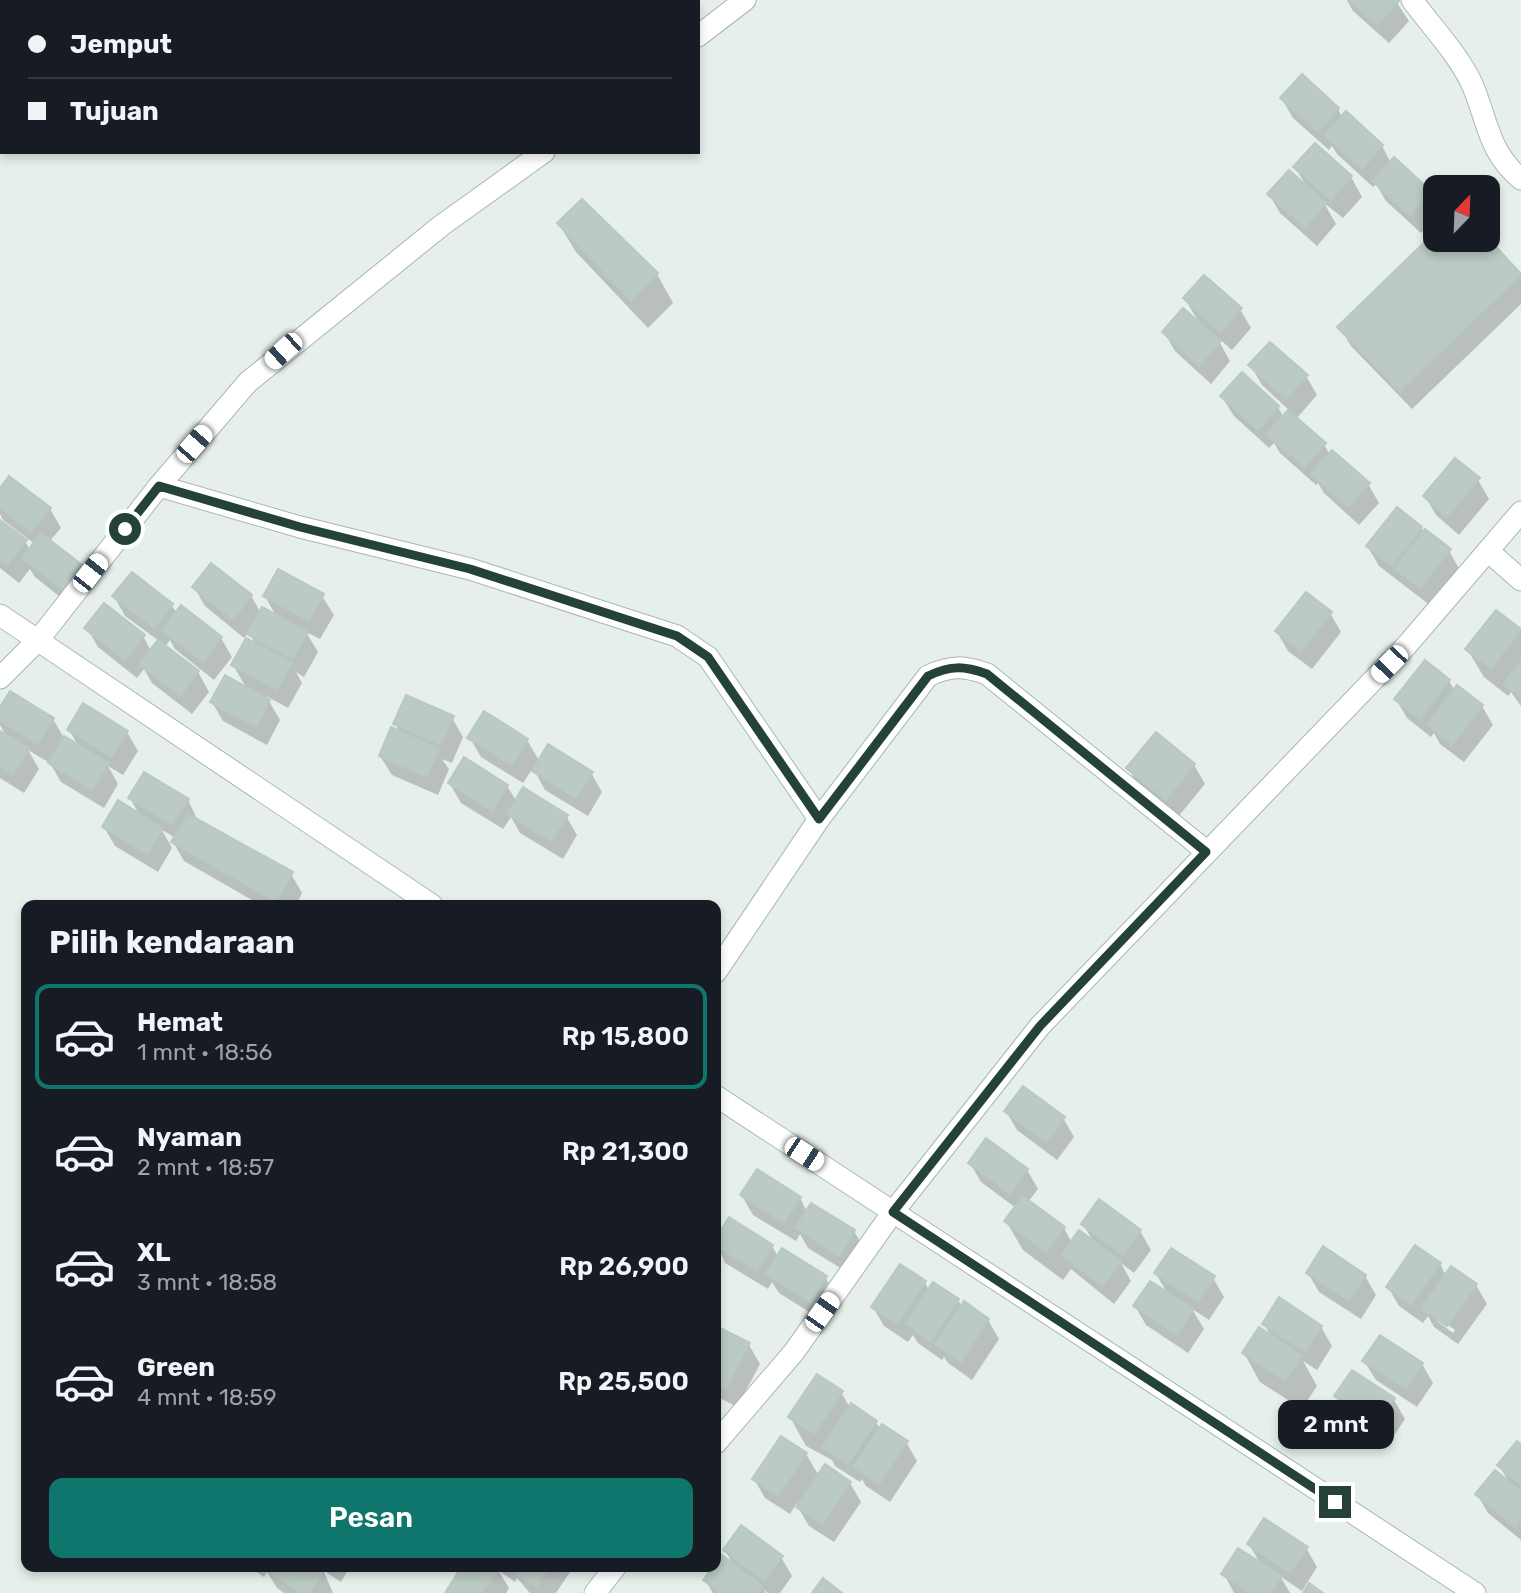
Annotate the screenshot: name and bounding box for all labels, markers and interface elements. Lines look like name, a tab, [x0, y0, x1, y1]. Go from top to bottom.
text: Jemput	[70, 29, 172, 60]
text: Tujuan	[70, 96, 159, 127]
north arrow	[1423, 175, 1500, 252]
map controls	[1423, 175, 1500, 252]
car	[261, 329, 306, 373]
car	[173, 421, 216, 467]
route start	[109, 513, 141, 545]
car	[69, 550, 112, 596]
car	[1367, 642, 1412, 686]
text: Pilih kendaraan	[49, 923, 295, 961]
icon: car	[53, 1005, 116, 1068]
text: Hemat	[137, 1007, 223, 1038]
text: Rp 15,800	[562, 1021, 689, 1052]
text: 1 mnt · 18:56	[137, 1038, 272, 1066]
icon: car	[53, 1120, 116, 1183]
text: Nyaman	[137, 1122, 242, 1153]
car	[781, 1134, 828, 1174]
text: Rp 21,300	[562, 1136, 689, 1167]
text: 2 mnt · 18:57	[137, 1153, 274, 1181]
icon: car	[53, 1235, 116, 1298]
text: XL	[137, 1237, 170, 1268]
text: Rp 26,900	[559, 1251, 689, 1282]
text: 3 mnt · 18:58	[137, 1268, 277, 1296]
car	[802, 1289, 843, 1335]
icon: car	[53, 1350, 116, 1413]
text: Green	[137, 1352, 215, 1383]
text: Rp 25,500	[558, 1366, 689, 1397]
text: 4 mnt · 18:59	[137, 1383, 277, 1411]
callout: 2 mnt	[1277, 1400, 1393, 1450]
text: 2 mnt	[1303, 1410, 1369, 1438]
button: Pesan	[49, 1478, 693, 1558]
route end	[1319, 1486, 1351, 1518]

